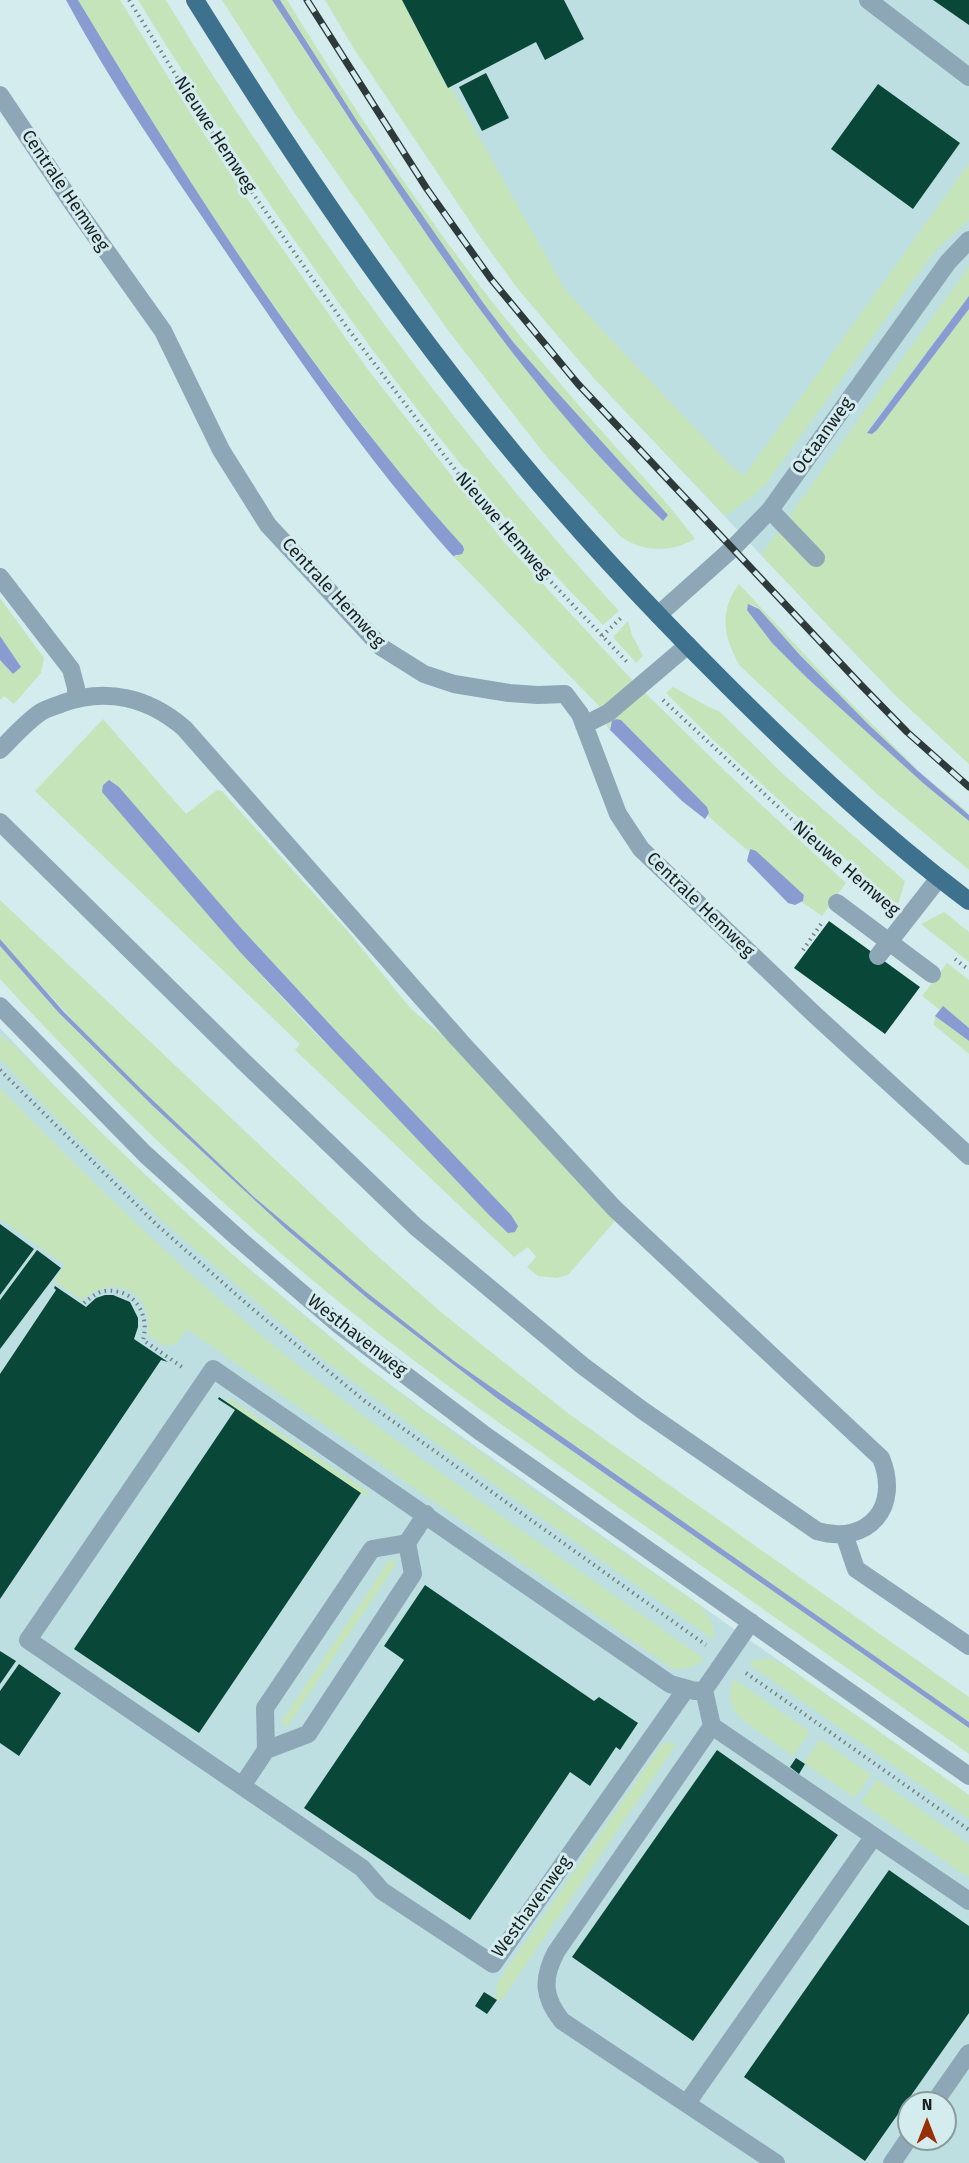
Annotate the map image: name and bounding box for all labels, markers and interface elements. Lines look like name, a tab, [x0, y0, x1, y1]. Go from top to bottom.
street label: Nieuwe Hemweg	[169, 73, 261, 197]
street label: Centrale Hemweg	[16, 126, 114, 256]
street label: Octaanweg	[788, 393, 858, 479]
street label: Nieuwe Hemweg	[451, 468, 555, 584]
street label: Centrale Hemweg	[277, 534, 389, 652]
street label: Nieuwe Hemweg	[788, 817, 904, 921]
street label: Centrale Hemweg	[641, 848, 759, 962]
street label: Westhavenweg	[303, 1290, 411, 1382]
street label: Westhavenweg	[488, 1852, 576, 1962]
north arrow	[897, 2091, 957, 2151]
text: N	[922, 2095, 932, 2114]

